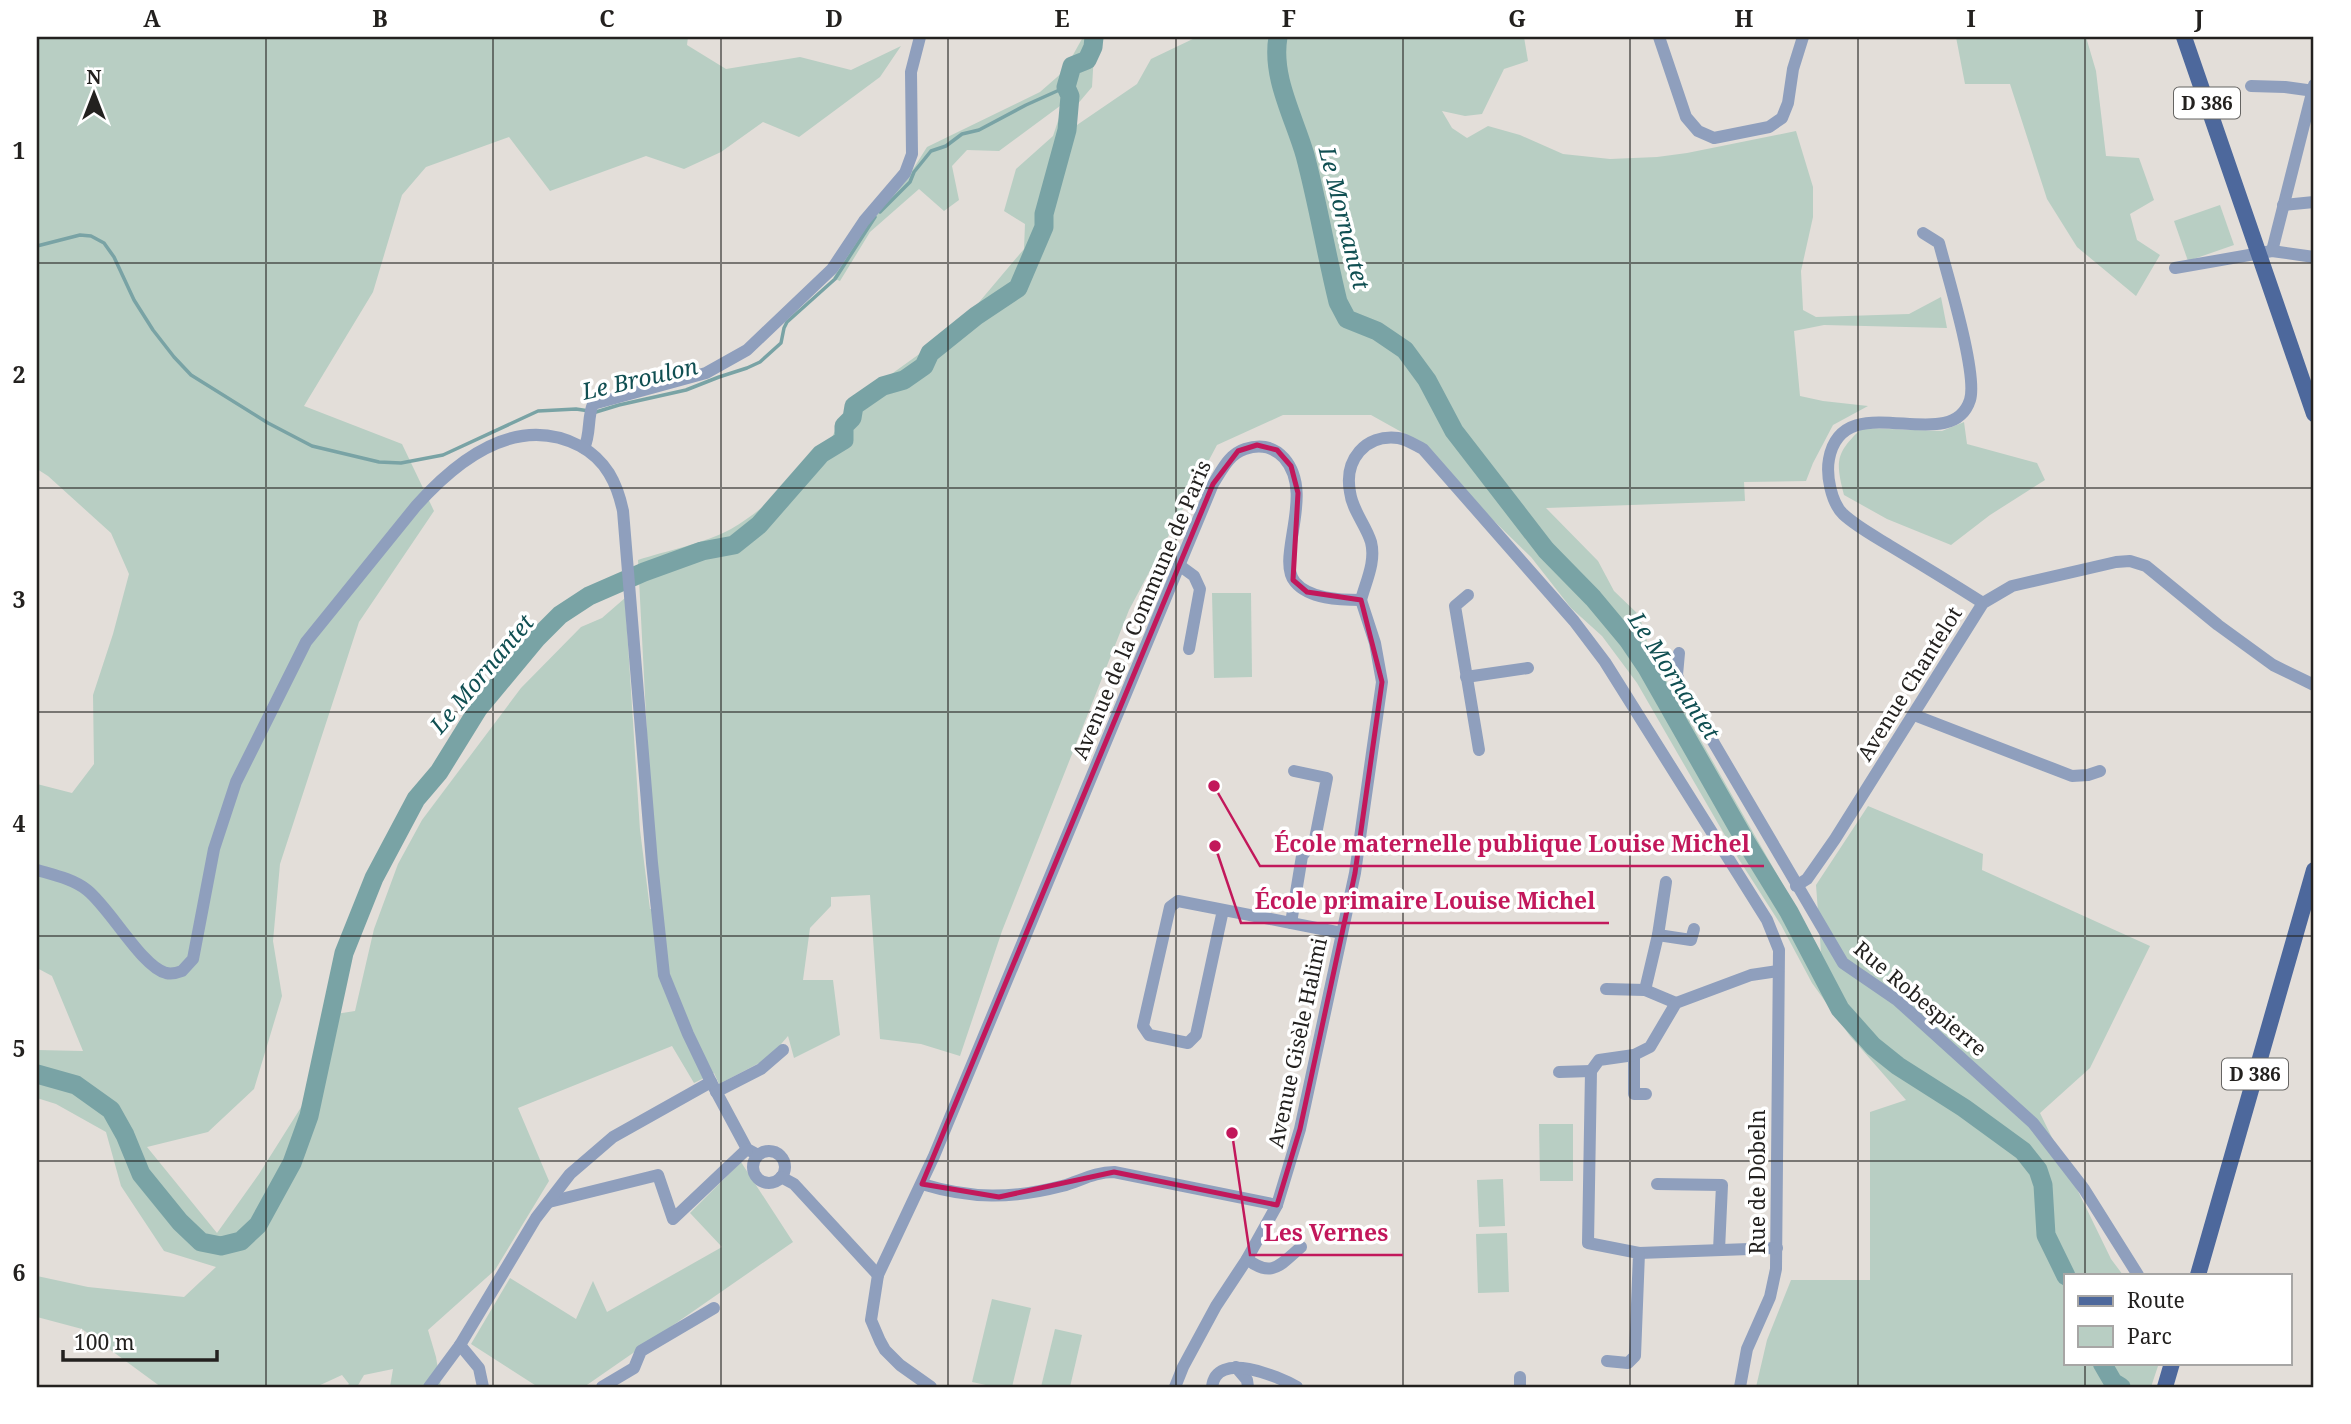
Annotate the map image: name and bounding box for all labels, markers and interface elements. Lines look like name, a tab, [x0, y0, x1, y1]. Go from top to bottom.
text: A	[143, 2, 161, 34]
text: B	[372, 2, 388, 34]
text: C	[599, 2, 615, 34]
text: D	[825, 2, 843, 34]
text: E	[1054, 2, 1070, 34]
text: F	[1282, 2, 1296, 34]
text: G	[1508, 2, 1526, 34]
text: H	[1735, 2, 1754, 34]
text: I	[1966, 2, 1976, 34]
text: J	[2193, 2, 2204, 34]
north arrow	[60, 60, 130, 130]
text: N	[87, 64, 102, 90]
road number: D 386	[2174, 88, 2240, 118]
text: 1	[13, 134, 26, 166]
water label: Le Mornantet	[1312, 142, 1378, 293]
water label: Le Broulon	[578, 349, 701, 407]
text: 2	[13, 358, 26, 390]
street label: Avenue de la Commune de Paris	[1065, 456, 1217, 763]
text: 3	[13, 583, 26, 615]
street label: Avenue Chantelot	[1850, 601, 1968, 766]
water label: Le Mornantet	[1621, 605, 1728, 746]
water label: Le Mornantet	[421, 607, 541, 740]
text: 4	[13, 807, 26, 839]
callout: École maternelle publique Louise Michel	[1260, 822, 1764, 866]
text: École maternelle publique Louise Michel	[1274, 827, 1750, 859]
callout: École primaire Louise Michel	[1241, 879, 1609, 923]
text: École primaire Louise Michel	[1255, 884, 1595, 916]
street label: Rue Robespierre	[1848, 934, 1993, 1062]
street label: Avenue Gisèle Halimi	[1261, 935, 1333, 1151]
text: 5	[13, 1032, 26, 1064]
road number: D 386	[2222, 1058, 2288, 1090]
street label: Rue de Dobeln	[1743, 1110, 1771, 1254]
callout: Les Vernes	[1250, 1211, 1403, 1255]
text: Les Vernes	[1264, 1216, 1388, 1248]
text: 6	[13, 1256, 26, 1288]
legend	[2064, 1274, 2292, 1364]
text: Route	[2127, 1286, 2185, 1314]
scale bar	[63, 1319, 217, 1363]
text: Parc	[2127, 1322, 2172, 1350]
text: 100 m	[74, 1328, 135, 1356]

